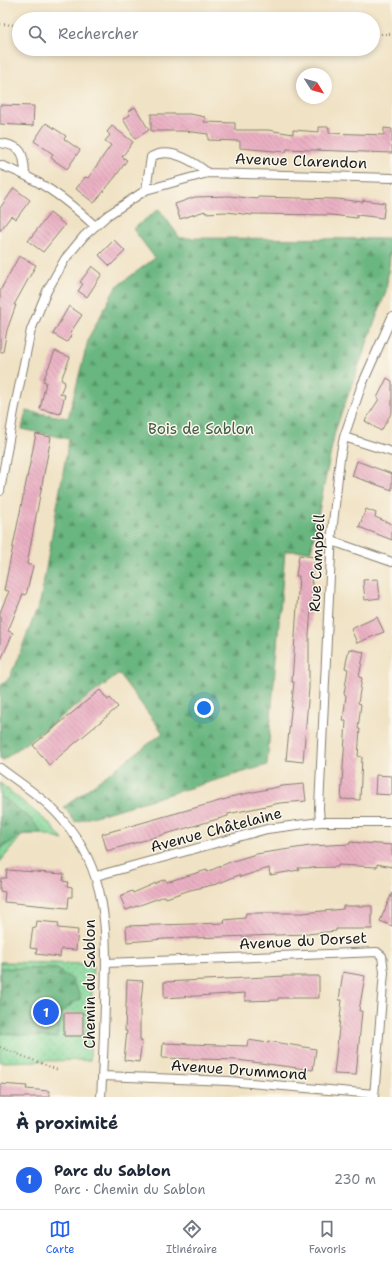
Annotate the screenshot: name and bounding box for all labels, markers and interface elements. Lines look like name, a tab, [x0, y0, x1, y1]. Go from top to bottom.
search box	[12, 12, 380, 56]
icon: search	[26, 23, 48, 45]
text: Rechercher	[58, 24, 139, 44]
north arrow	[296, 68, 332, 104]
street label: Avenue Clarendon	[235, 149, 367, 173]
park label: Bois de Sablon	[148, 419, 254, 439]
street label: Rue Campbell	[304, 513, 330, 612]
your location	[194, 698, 214, 718]
street label: Avenue Châtelaine	[148, 803, 284, 857]
street label: Chemin du Sablon	[80, 919, 100, 1049]
street label: Avenue du Dorset	[238, 928, 368, 954]
pin: 1	[33, 997, 59, 1027]
street label: Avenue Drummond	[170, 1055, 308, 1085]
text: À proximité	[16, 1112, 118, 1134]
text: Parc du Sablon	[54, 1161, 171, 1181]
text: 1	[26, 1171, 32, 1188]
text: 230 m	[334, 1171, 376, 1188]
text: Parc · Chemin du Sablon	[54, 1181, 205, 1198]
tab: Carte	[46, 1218, 75, 1257]
tab: Itinéraire	[166, 1218, 217, 1257]
tab: Favoris	[309, 1218, 346, 1257]

